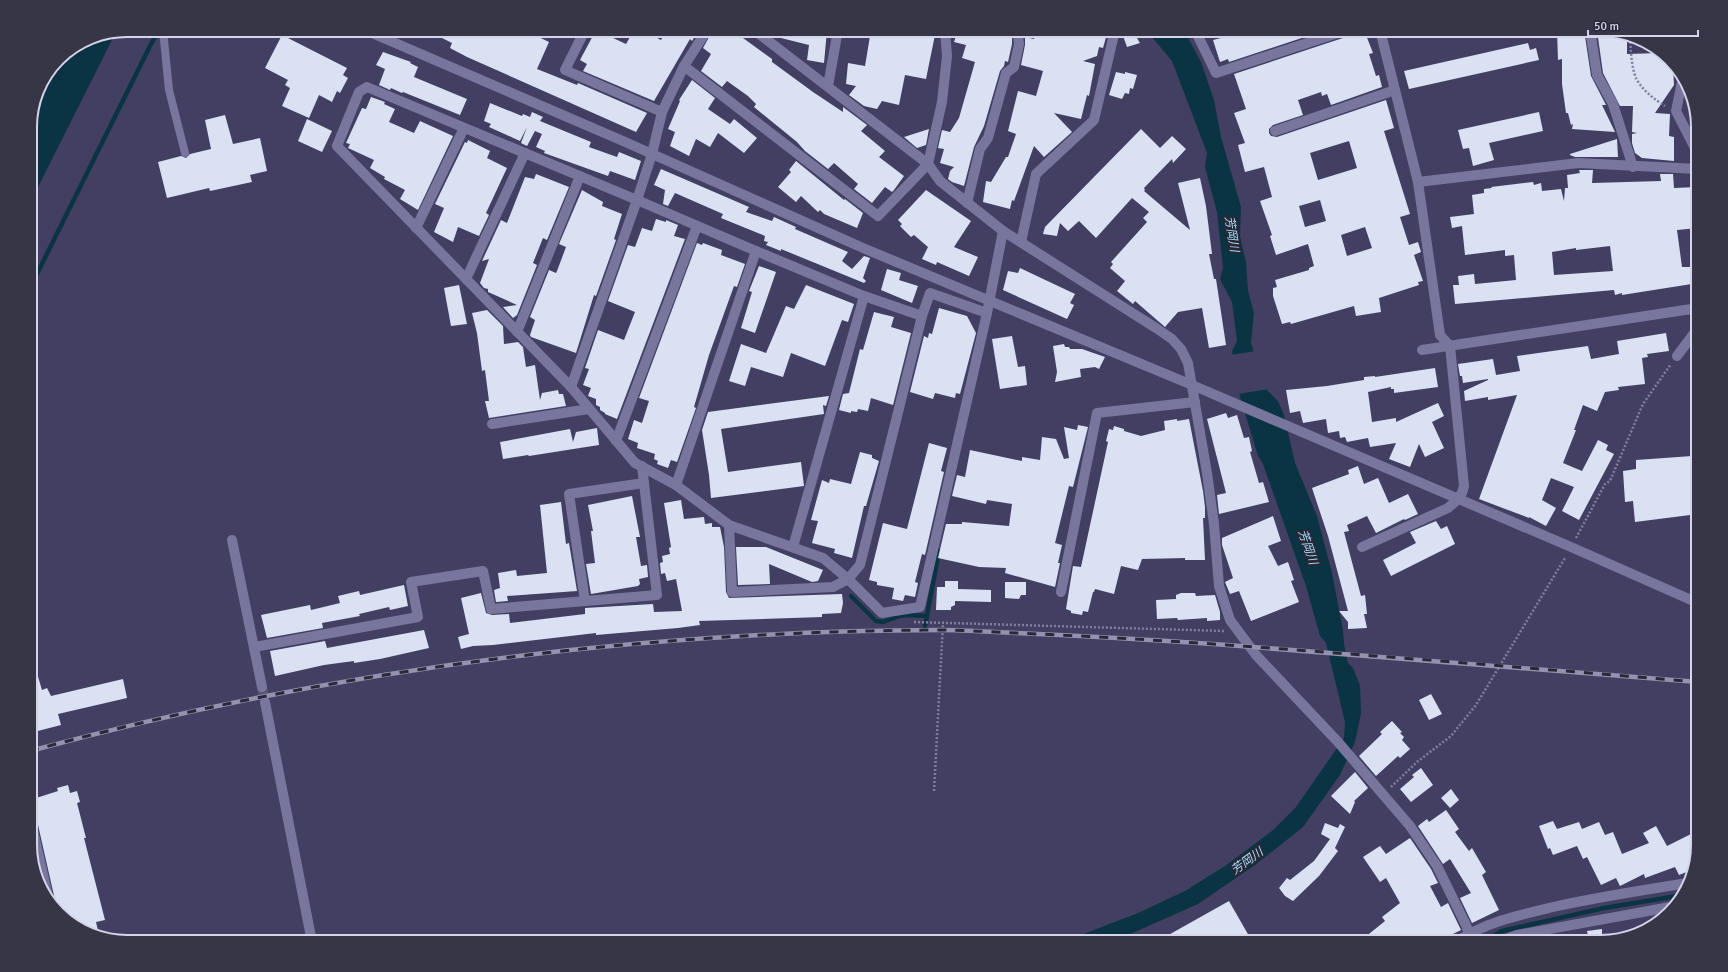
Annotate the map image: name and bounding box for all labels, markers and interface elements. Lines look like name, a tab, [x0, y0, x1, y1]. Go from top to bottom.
scale bar	[1588, 12, 1698, 38]
text: 50 m	[1594, 19, 1619, 34]
water label: 芳岡川	[1221, 215, 1242, 255]
water label: 芳岡川	[1295, 528, 1321, 569]
water label: 芳岡川	[1228, 844, 1268, 878]

